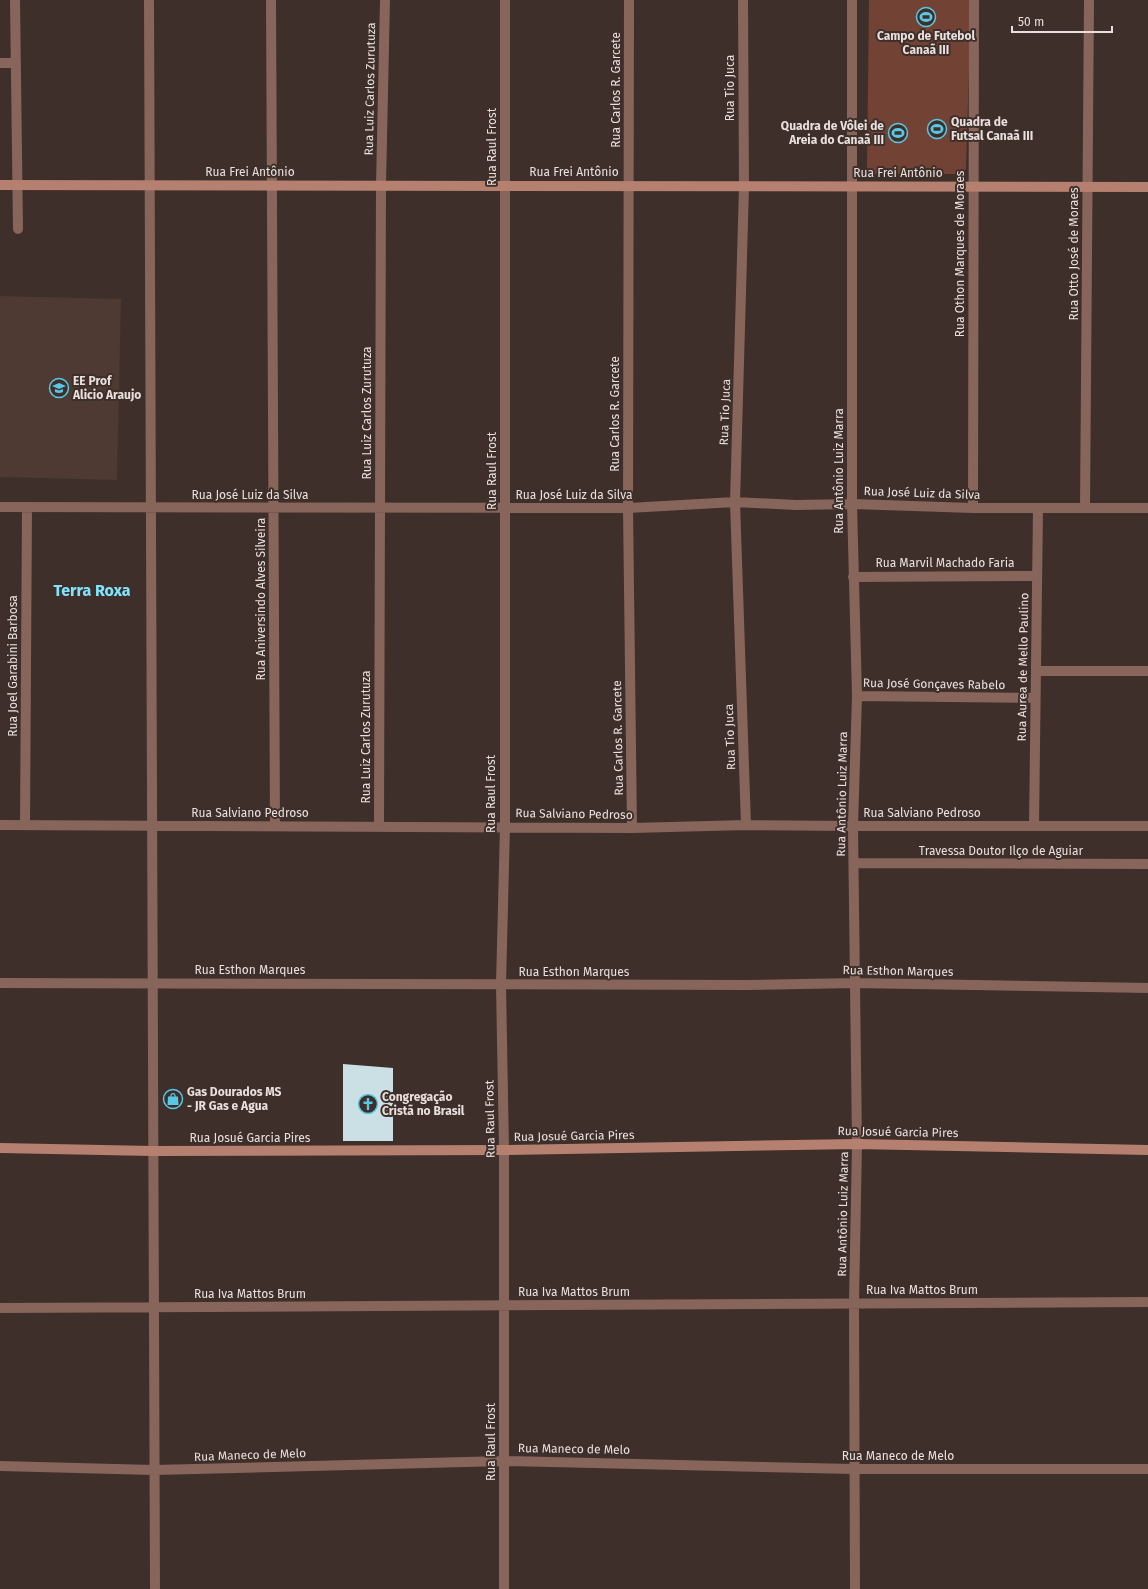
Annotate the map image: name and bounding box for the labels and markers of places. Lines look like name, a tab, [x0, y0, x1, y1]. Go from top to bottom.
sports icon: Campo de Futebol Canaã III	[915, 6, 937, 28]
place label: Campo de Futebol Canaã III	[877, 29, 976, 57]
place label: Quadra de Futsal Canaã III	[951, 115, 1033, 143]
sports icon: Quadra de Futsal Canaã III	[926, 118, 948, 140]
place label: Quadra de Vôlei de Areia do Canaã III	[781, 119, 884, 147]
sports icon: Quadra de Vôlei de Areia do Canaã III	[887, 122, 909, 144]
place label: EE Prof Alicio Araujo	[72, 374, 141, 402]
school or university icon: EE Prof Alicio Araujo	[48, 377, 70, 399]
place label: Gas Dourados MS - JR Gas e Agua	[187, 1085, 282, 1113]
shop icon: Gas Dourados MS - JR Gas e Agua	[162, 1088, 184, 1110]
place label: Congregação Cristã no Brasil	[382, 1090, 465, 1118]
church icon: Congregação Cristã no Brasil	[357, 1093, 379, 1115]

